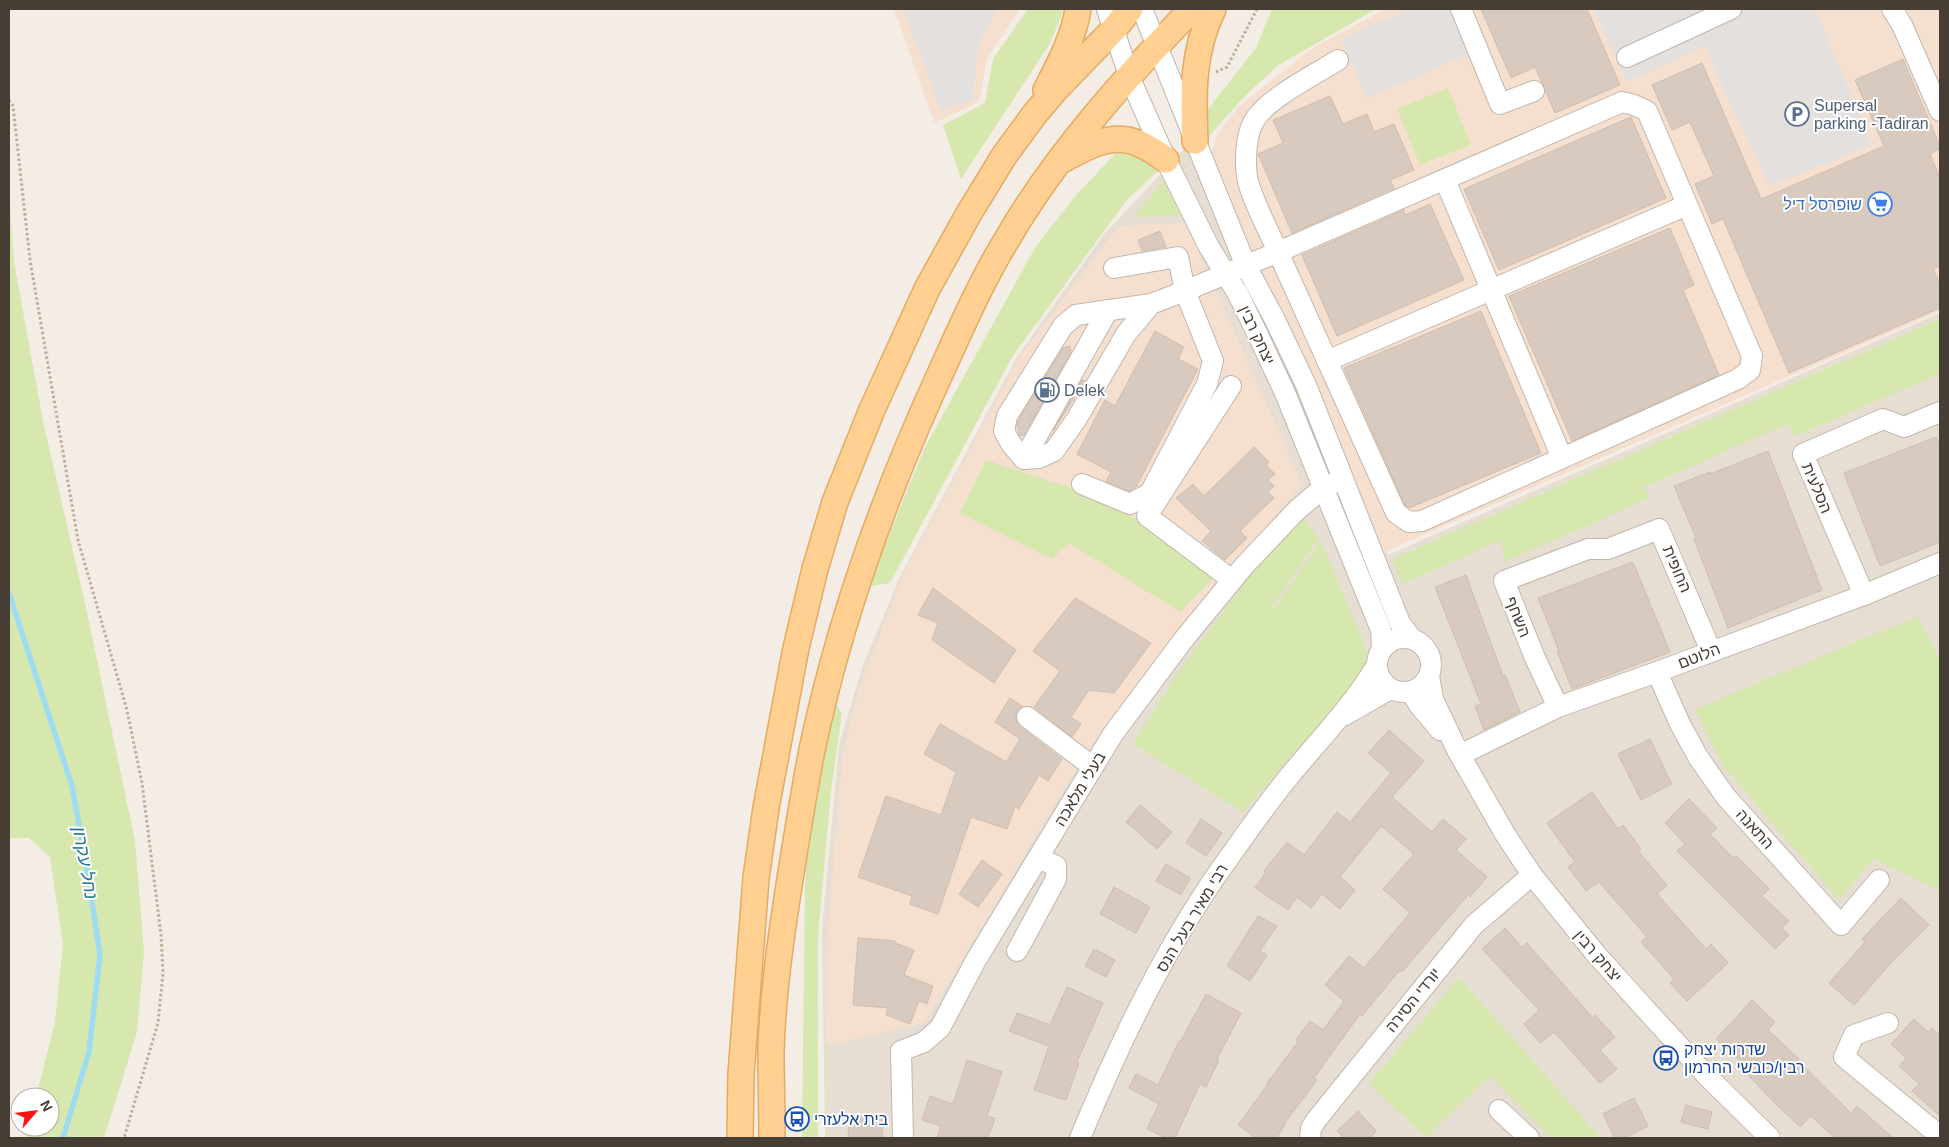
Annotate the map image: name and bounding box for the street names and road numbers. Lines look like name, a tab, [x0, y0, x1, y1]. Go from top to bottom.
street label: יצחק רבין	[1236, 303, 1278, 367]
street label: הסלעית	[1799, 460, 1835, 516]
street label: החופית	[1660, 543, 1694, 595]
street label: השחף	[1502, 594, 1534, 640]
street label: הלוטם	[1675, 640, 1723, 672]
street label: בעלי מלאכה	[1051, 748, 1109, 829]
street label: התאנה	[1733, 806, 1777, 852]
street label: רבי מאיר בעל הנס	[1153, 861, 1231, 975]
street label: יצחק רבין	[1571, 927, 1625, 985]
street label: יורדי הסירה	[1382, 965, 1444, 1035]

